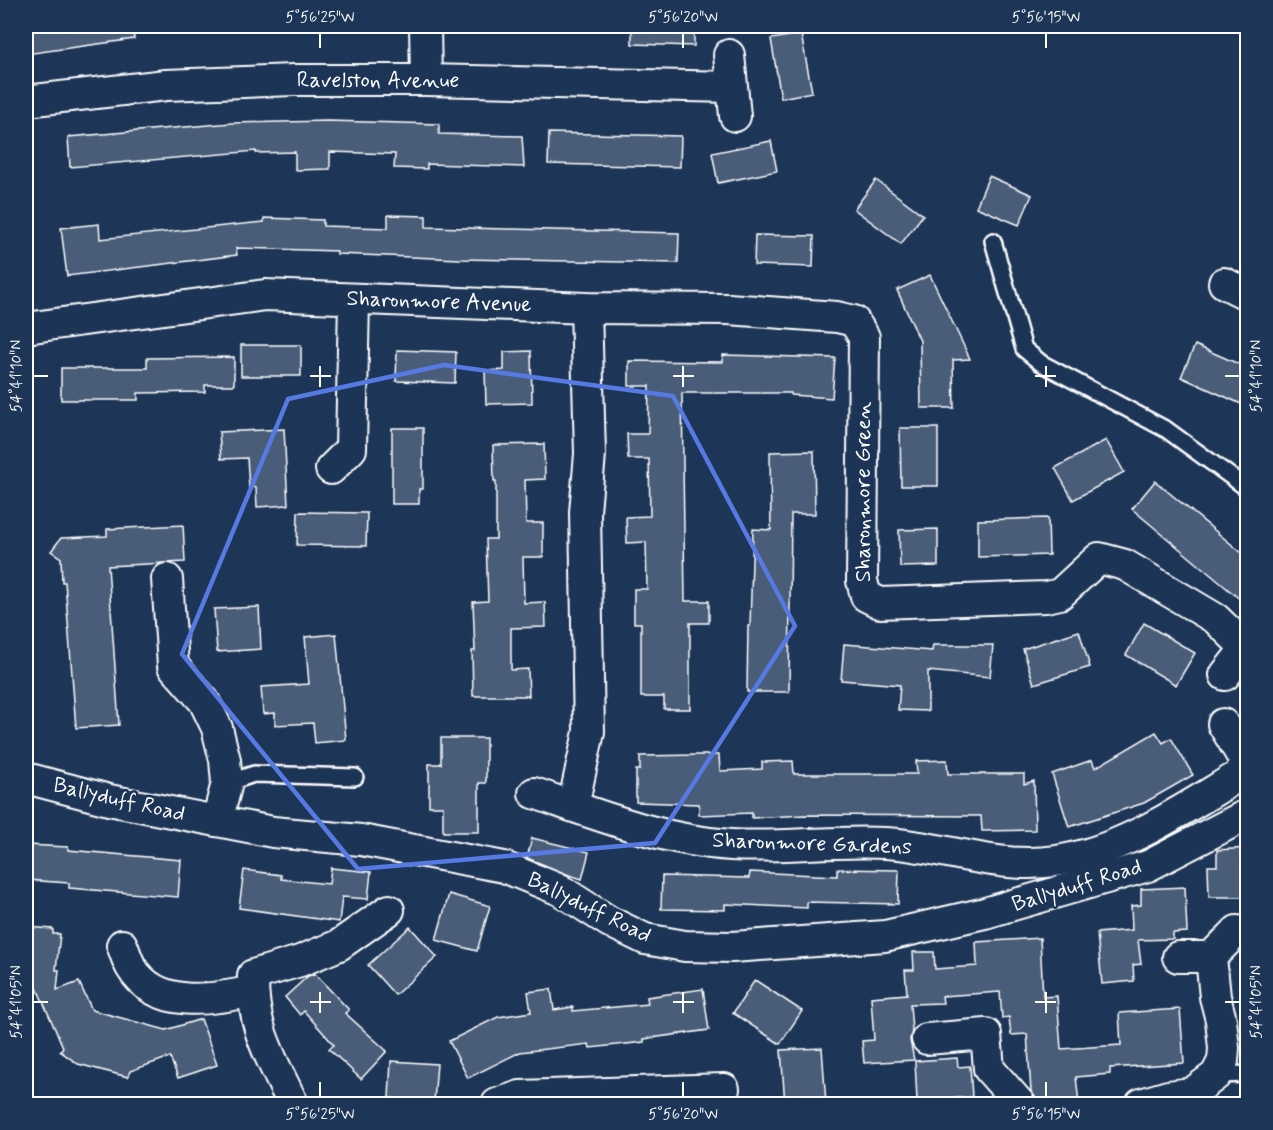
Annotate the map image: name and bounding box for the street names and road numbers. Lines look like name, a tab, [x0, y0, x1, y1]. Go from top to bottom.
street label: Ravelston Avenue	[297, 67, 459, 95]
street label: Sharonmore Avenue	[346, 285, 532, 319]
street label: Sharonmore Green	[850, 402, 878, 582]
street label: Ballyduff Road	[50, 771, 188, 829]
street label: Sharonmore Gardens	[712, 827, 912, 861]
street label: Ballyduff Road	[1009, 853, 1145, 919]
street label: Ballyduff Road	[523, 866, 655, 950]

